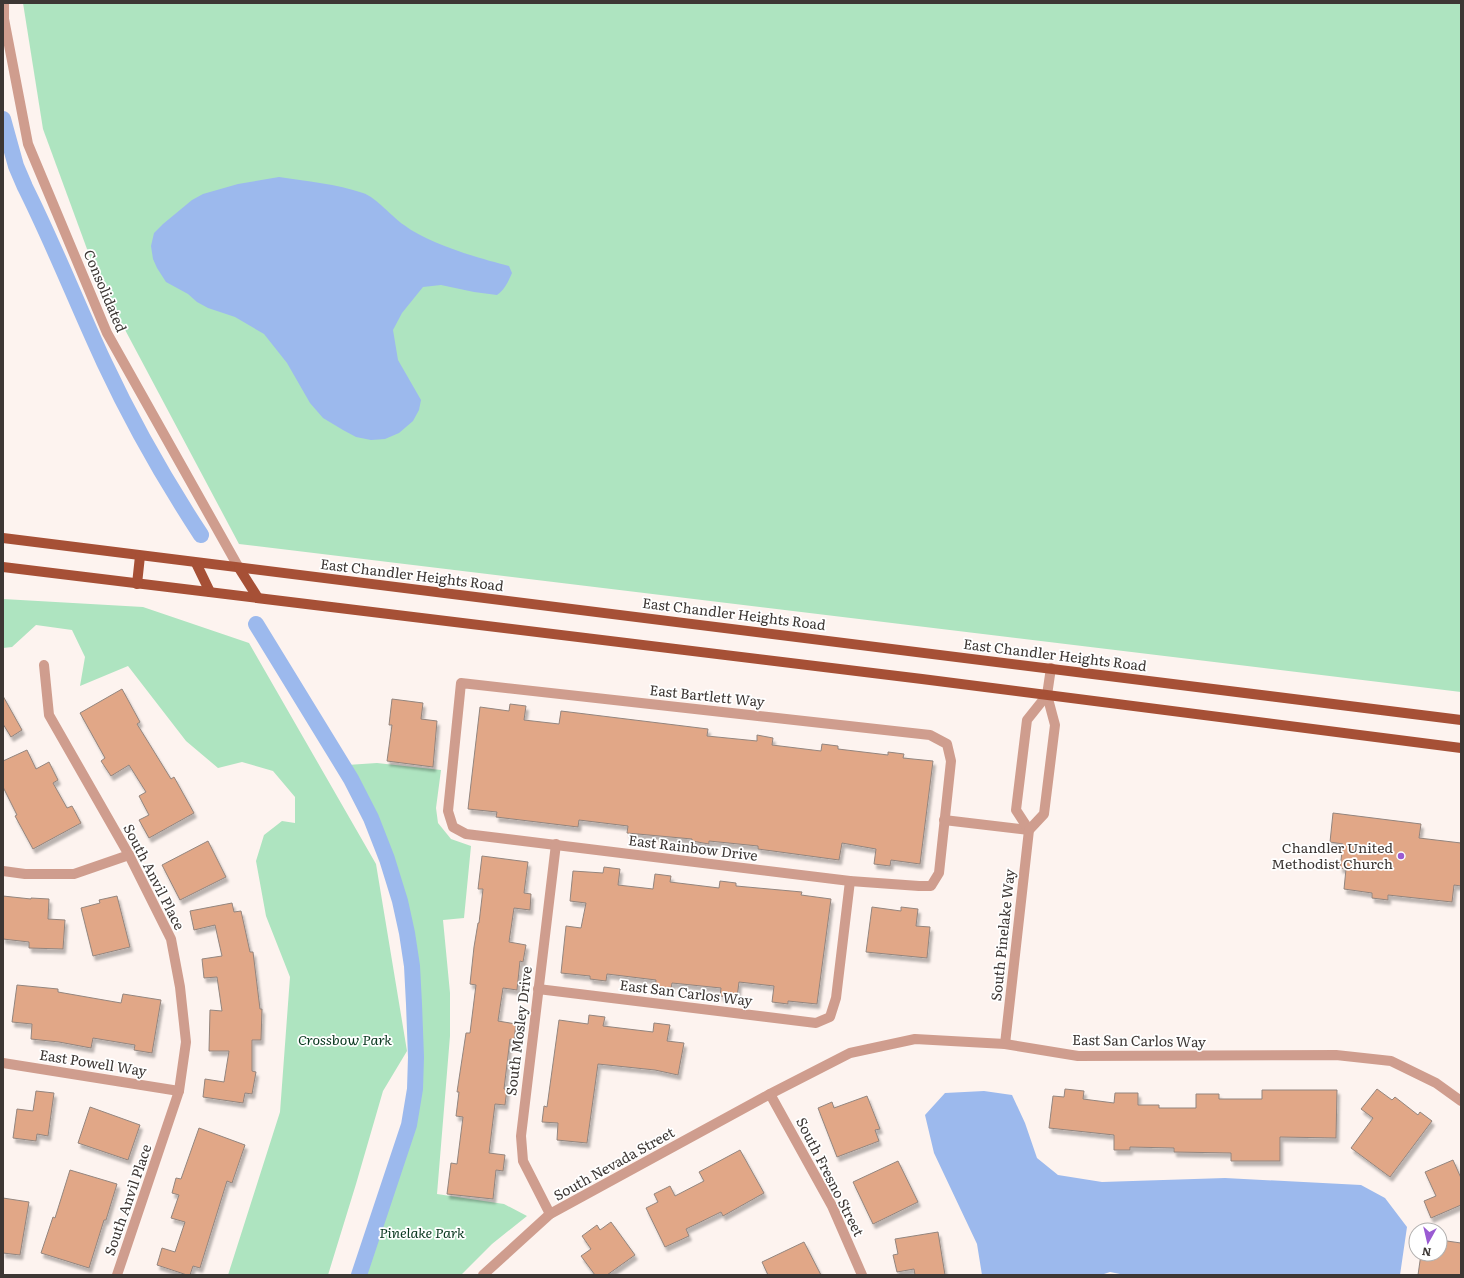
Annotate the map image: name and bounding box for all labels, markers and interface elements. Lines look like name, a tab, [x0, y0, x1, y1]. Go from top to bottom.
street label: Consolidated	[80, 246, 132, 335]
street label: East Chandler Heights Road	[319, 553, 505, 595]
street label: East Chandler Heights Road	[641, 592, 827, 634]
street label: East Chandler Heights Road	[962, 633, 1148, 675]
street label: East Bartlett Way	[649, 679, 767, 711]
street label: South Anvil Place	[120, 820, 190, 933]
street label: East Rainbow Drive	[627, 829, 759, 865]
place label: Chandler United Methodist Church	[1271, 837, 1393, 873]
marker: Chandler United Methodist Church	[1396, 851, 1406, 861]
street label: South Pinelake Way	[985, 867, 1019, 1002]
street label: South Mosley Drive	[500, 965, 536, 1097]
street label: East San Carlos Way	[619, 974, 755, 1010]
park label: Crossbow Park	[298, 1029, 392, 1049]
street label: East San Carlos Way	[1072, 1029, 1207, 1051]
street label: East Powell Way	[38, 1044, 149, 1081]
street label: South Fresno Street	[792, 1114, 870, 1240]
street label: South Nevada Street	[550, 1121, 678, 1205]
street label: South Anvil Place	[99, 1141, 155, 1258]
park label: Pinelake Park	[379, 1222, 465, 1242]
north arrow	[1408, 1222, 1448, 1262]
text: N	[1421, 1244, 1432, 1261]

